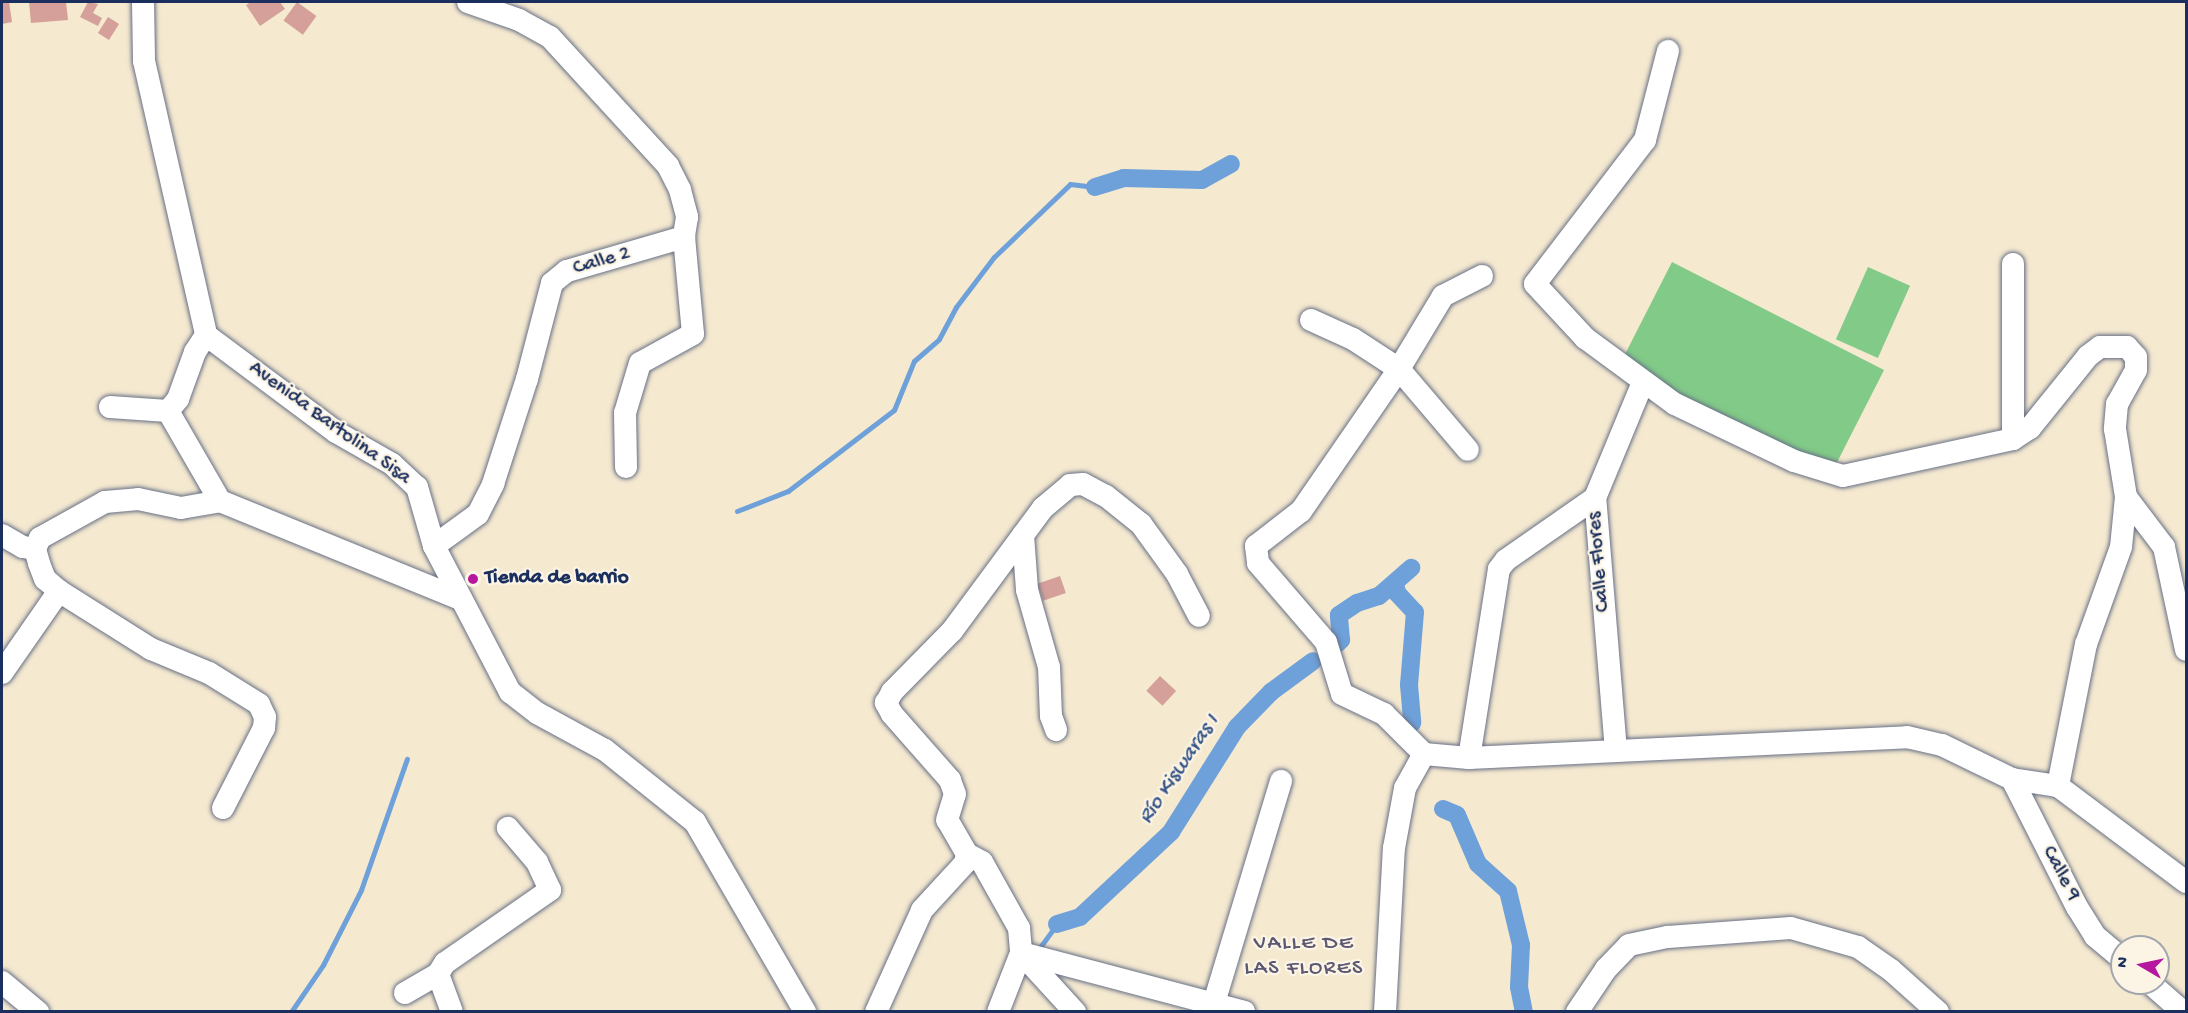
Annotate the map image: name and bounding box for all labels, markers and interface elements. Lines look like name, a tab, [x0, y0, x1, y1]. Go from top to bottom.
street label: Calle 2	[570, 242, 634, 282]
street label: Avenida Bartolina Sisa	[243, 357, 415, 491]
street label: Calle Flores	[1583, 511, 1617, 613]
place label: Tienda de barrio	[485, 566, 629, 592]
marker: Tienda de barrio	[466, 572, 480, 586]
water label: Río Kiswaras I	[1134, 710, 1226, 830]
street label: Calle 9	[2035, 842, 2085, 906]
district label: VALLE DE LAS FLORES	[1244, 931, 1364, 982]
north arrow	[2110, 935, 2170, 995]
text: N	[2114, 956, 2134, 969]

